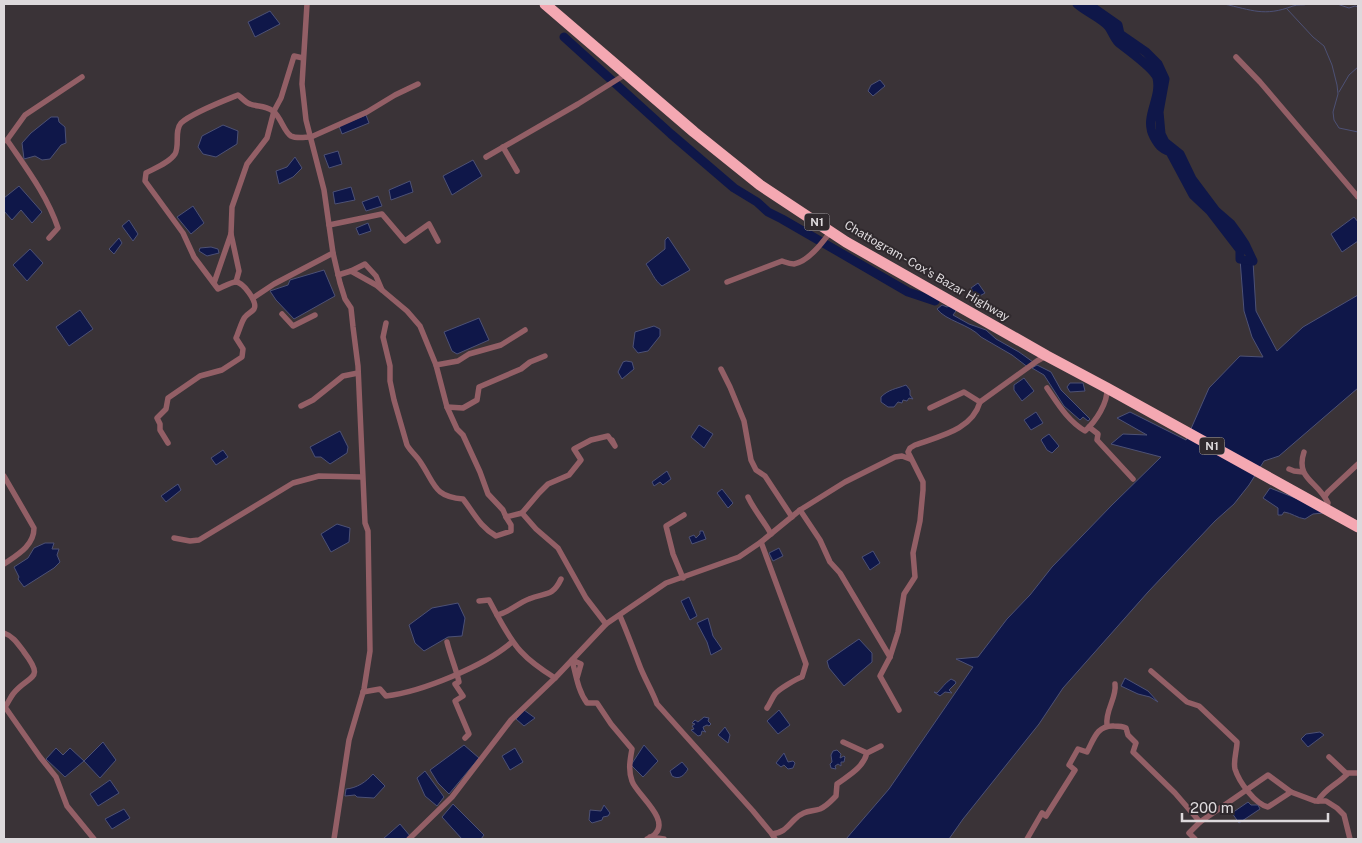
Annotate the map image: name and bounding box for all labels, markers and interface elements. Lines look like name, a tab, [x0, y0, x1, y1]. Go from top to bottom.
road number: N1	[804, 213, 830, 230]
street label: Chattogram - Cox's Bazar Highway	[842, 218, 1013, 324]
road number: N1	[1200, 438, 1224, 454]
scale bar	[1182, 790, 1328, 822]
text: 200 m	[1190, 799, 1234, 816]

